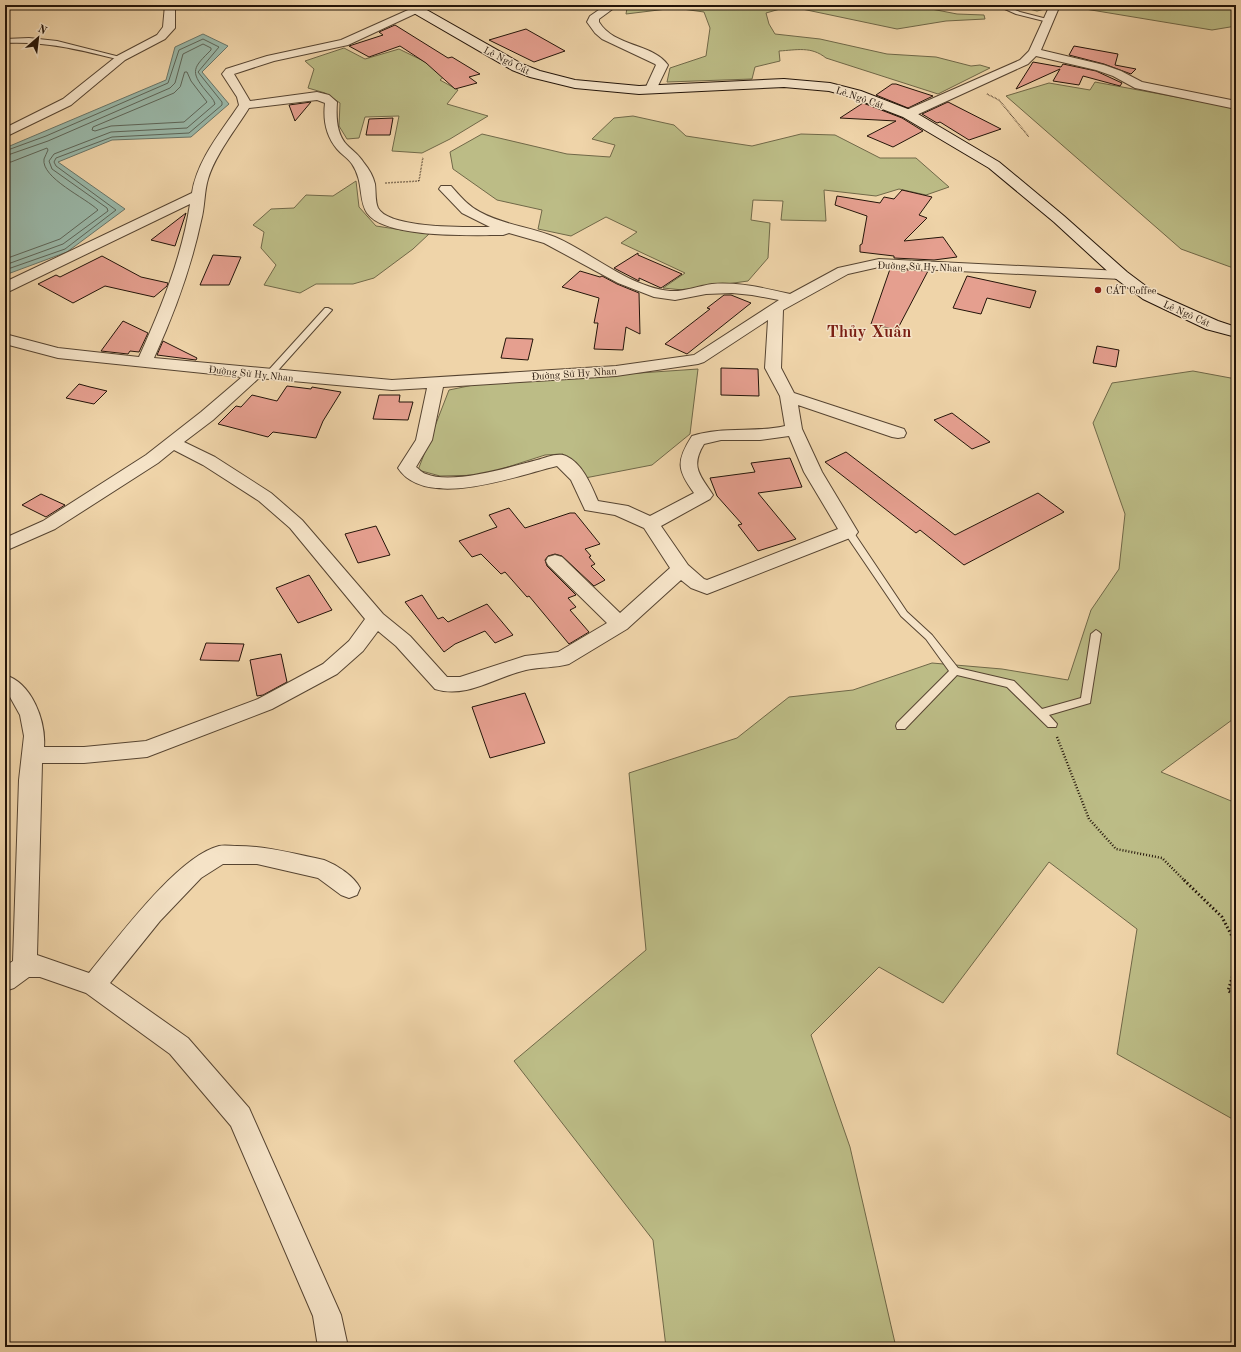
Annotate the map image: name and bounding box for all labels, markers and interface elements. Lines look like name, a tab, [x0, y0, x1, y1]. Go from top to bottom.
north arrow	[18, 18, 58, 58]
text: N	[36, 24, 49, 38]
street label: Lê Ngô Cát	[482, 45, 532, 77]
street label: Lê Ngô Cát	[834, 85, 885, 111]
street label: Đường Sử Hy Nhan	[877, 261, 963, 274]
place label: CÁT Coffee	[1106, 284, 1157, 296]
marker: CÁT Coffee	[1093, 285, 1103, 295]
street label: Lê Ngô Cát	[1162, 299, 1212, 329]
district label: Thủy Xuân	[827, 324, 911, 341]
street label: Đường Sử Hy Nhan	[208, 365, 294, 383]
street label: Đường Sử Hy Nhan	[531, 366, 618, 382]

